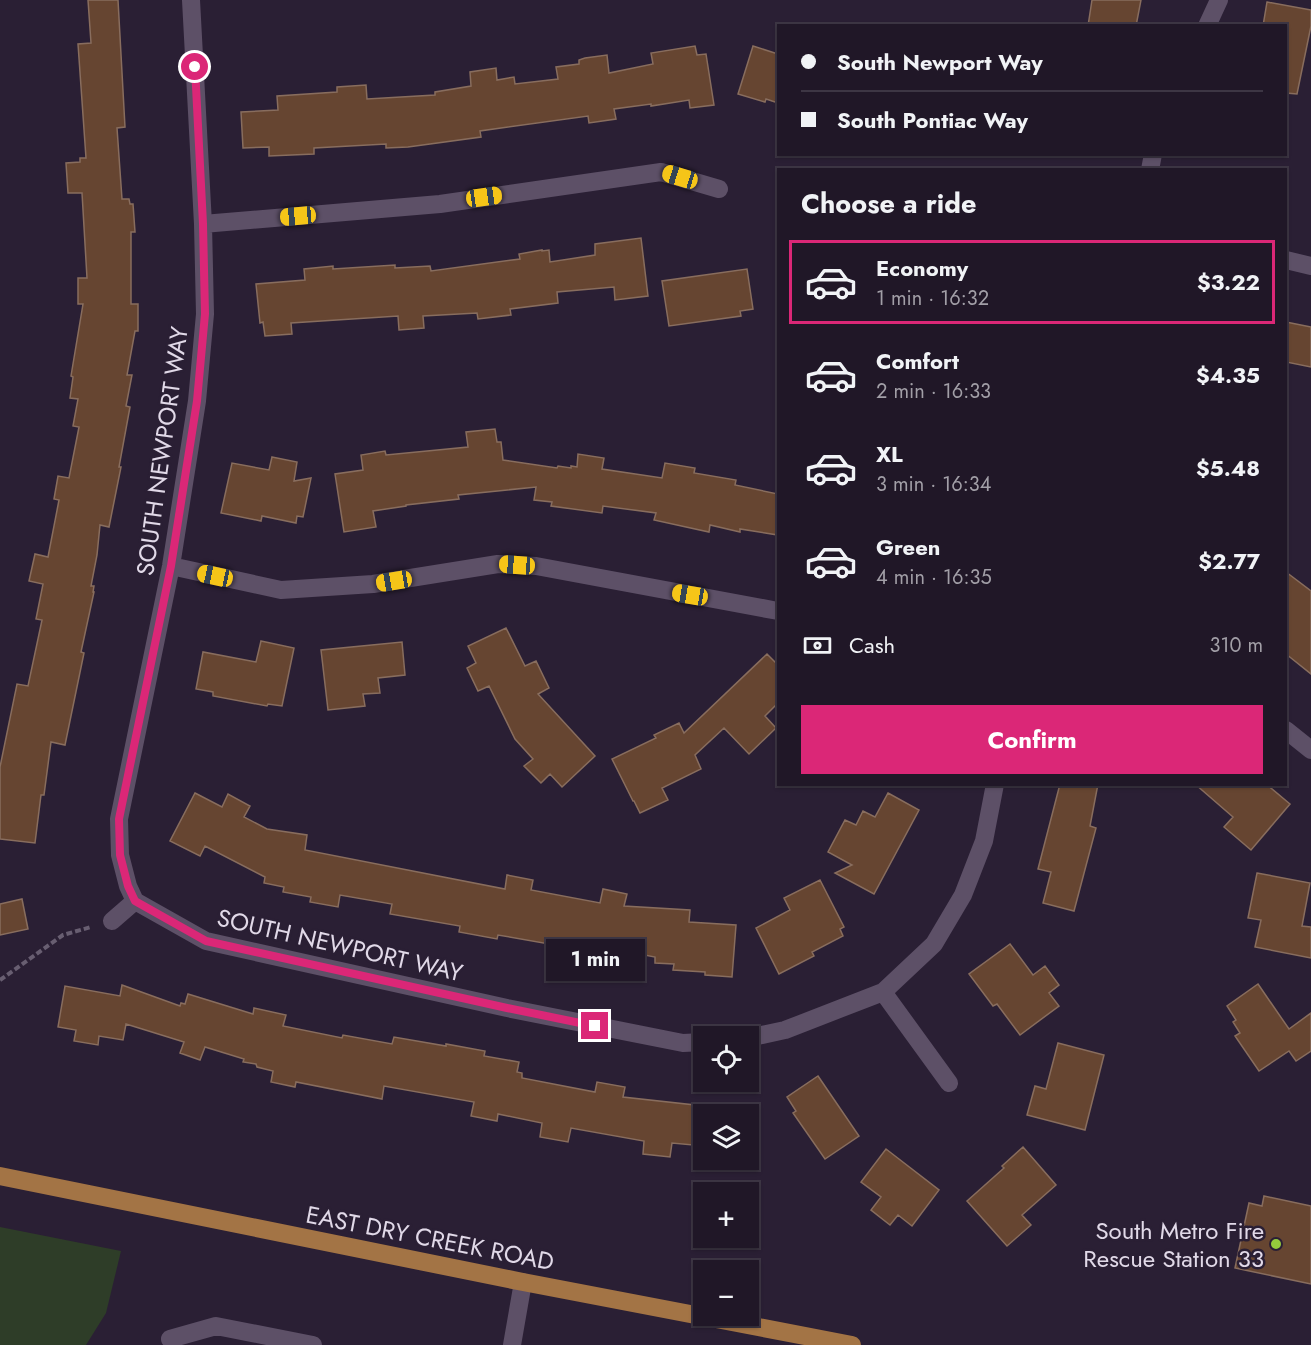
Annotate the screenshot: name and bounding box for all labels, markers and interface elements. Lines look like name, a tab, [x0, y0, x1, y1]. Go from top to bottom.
text: South Newport Way	[837, 46, 1043, 78]
route start	[181, 53, 208, 80]
text: South Pontiac Way	[837, 104, 1028, 136]
car	[660, 163, 700, 191]
text: Choose a ride	[801, 184, 976, 223]
car	[465, 186, 503, 208]
car	[279, 205, 317, 227]
text: Economy	[876, 252, 968, 284]
icon: car	[804, 255, 858, 309]
text: $3.22	[1197, 266, 1260, 298]
text: 1 min · 16:32	[876, 284, 989, 313]
street label: SOUTH NEWPORT WAY	[127, 324, 197, 578]
text: Comfort	[876, 345, 959, 377]
icon: car	[804, 348, 858, 402]
text: $4.35	[1196, 359, 1260, 391]
text: 2 min · 16:33	[876, 377, 991, 406]
text: XL	[876, 438, 903, 470]
icon: car	[804, 441, 858, 495]
text: $5.48	[1196, 452, 1260, 484]
text: 3 min · 16:34	[876, 470, 991, 499]
text: Green	[876, 531, 940, 563]
icon: car	[804, 534, 858, 588]
text: $2.77	[1198, 545, 1260, 577]
car	[498, 555, 536, 575]
car	[196, 563, 234, 589]
text: 4 min · 16:35	[876, 563, 992, 592]
car	[375, 569, 413, 593]
car	[671, 583, 709, 607]
icon: cash	[801, 629, 834, 662]
text: Cash	[849, 629, 895, 661]
text: 310 m	[1209, 631, 1263, 660]
button: Confirm	[801, 705, 1263, 774]
street label: SOUTH NEWPORT WAY	[214, 900, 467, 990]
callout: 1 min	[546, 939, 644, 981]
text: 1 min	[571, 945, 620, 974]
route end	[581, 1012, 608, 1039]
map controls	[693, 1026, 759, 1326]
button: locate	[693, 1026, 759, 1092]
button: layers	[693, 1104, 759, 1170]
button: +	[693, 1182, 759, 1248]
street label: EAST DRY CREEK ROAD	[303, 1197, 557, 1279]
place label: South Metro Fire Rescue Station 33	[1083, 1213, 1264, 1276]
marker: South Metro Fire Rescue Station 33	[1269, 1237, 1283, 1251]
button: −	[693, 1260, 759, 1326]

